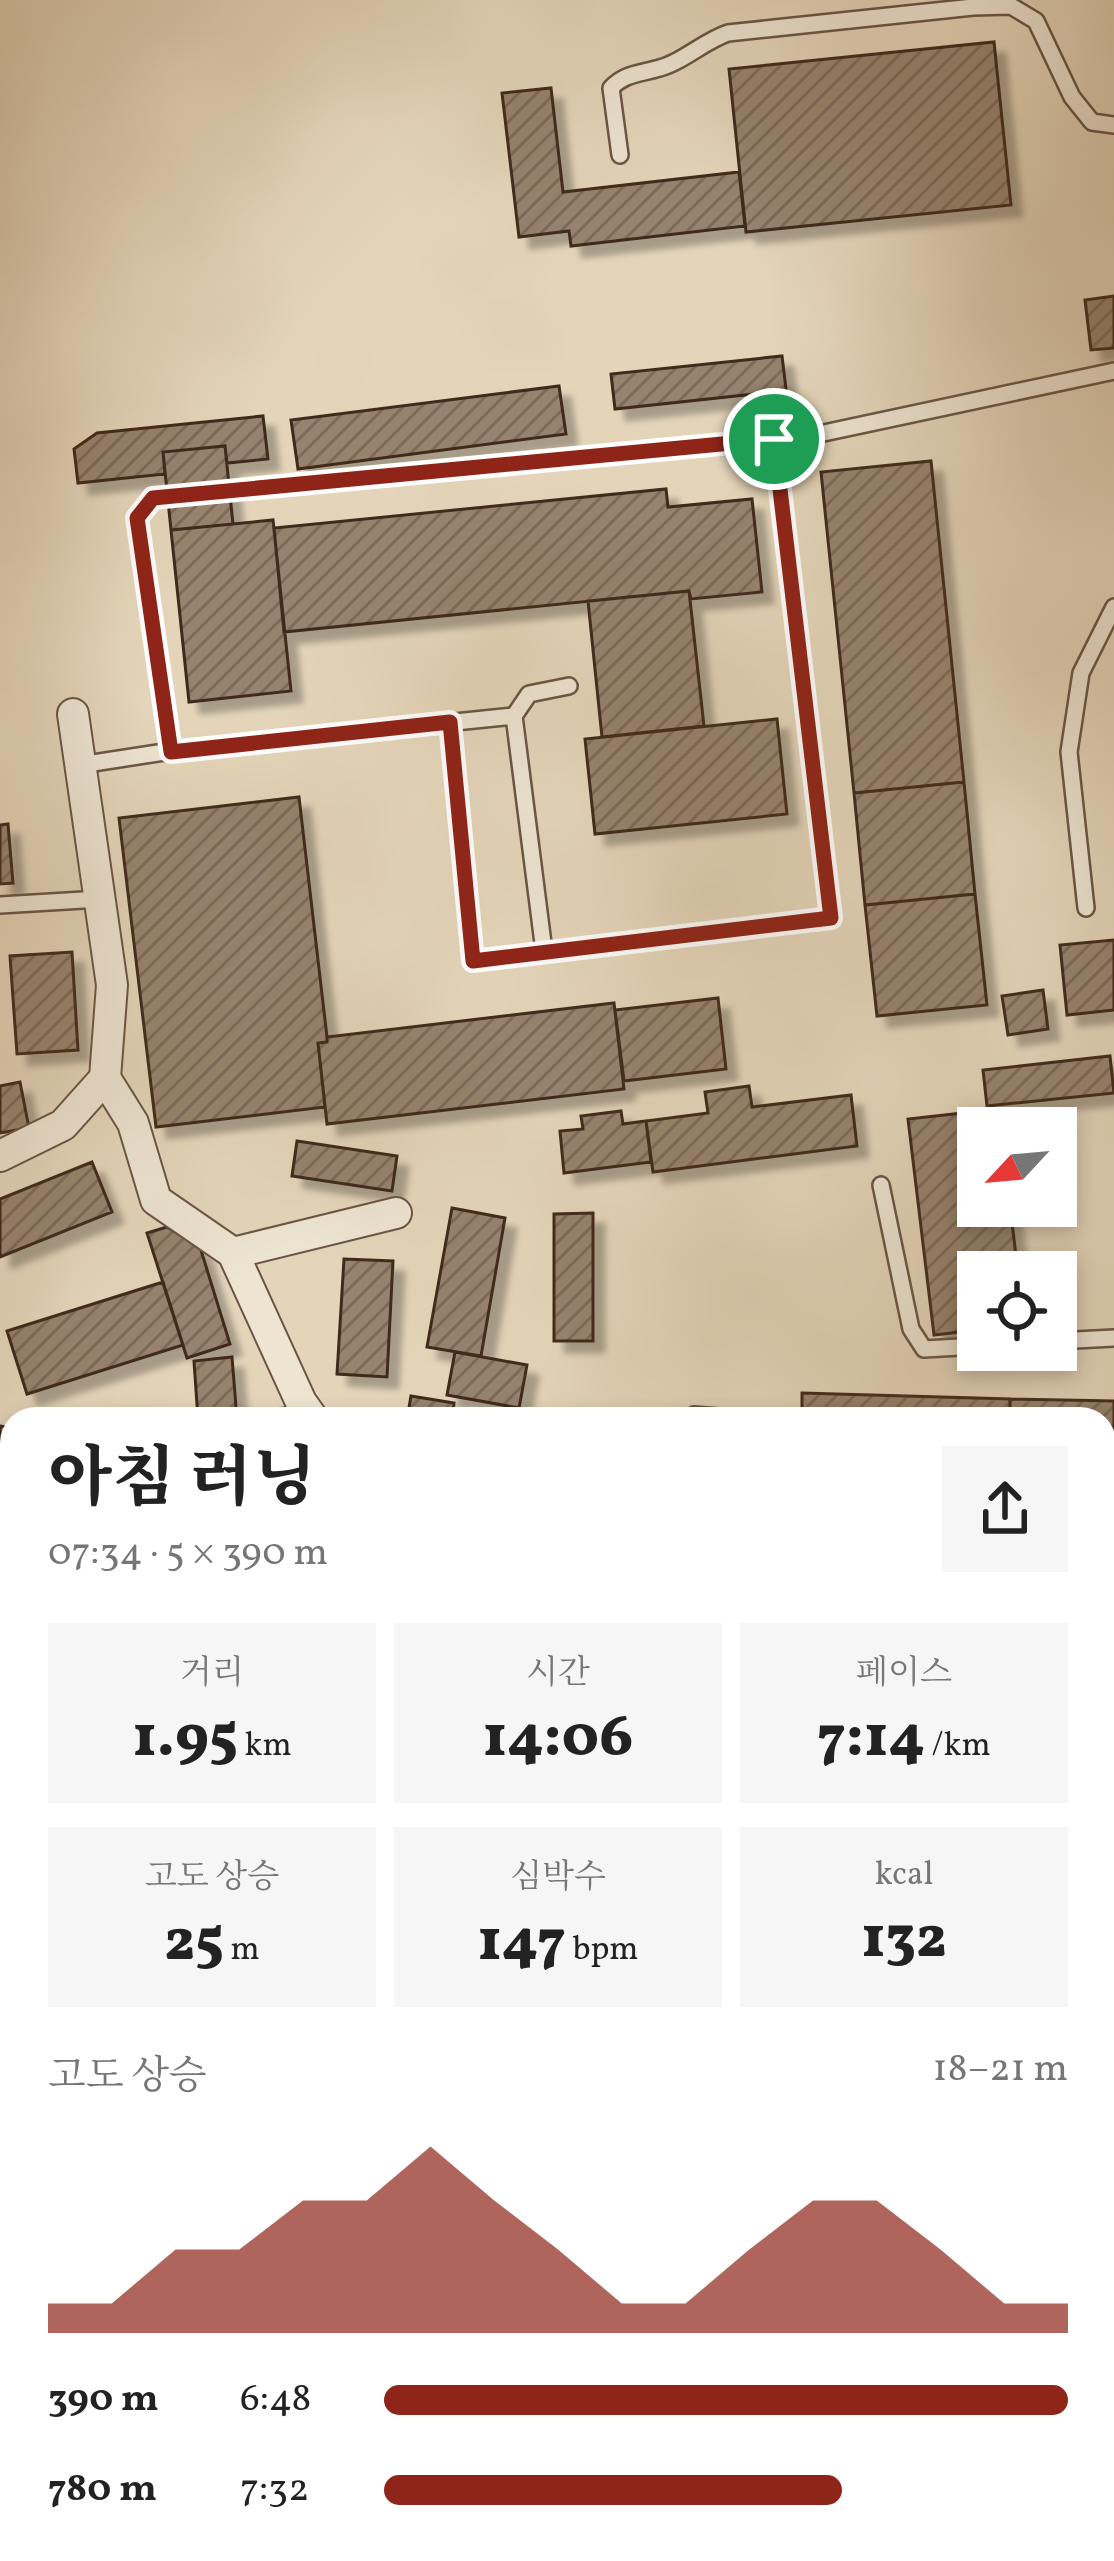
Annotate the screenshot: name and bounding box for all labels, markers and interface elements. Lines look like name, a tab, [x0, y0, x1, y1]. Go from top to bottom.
pin	[723, 388, 825, 490]
icon: arrive	[741, 406, 807, 472]
north arrow	[957, 1107, 1077, 1227]
map controls	[957, 1107, 1077, 1371]
button: locate	[957, 1251, 1077, 1371]
text: 아침 러닝	[48, 1436, 316, 1528]
button: share	[942, 1446, 1068, 1572]
text: 07:34 · 5 × 390 m	[48, 1527, 328, 1581]
text: 거리	[180, 1652, 244, 1698]
text: 시간	[526, 1652, 590, 1698]
text: 페이스	[856, 1652, 952, 1698]
text: 1.95	[132, 1698, 238, 1781]
text: 14:06	[483, 1698, 633, 1781]
text: 7:14	[817, 1698, 925, 1781]
text: km	[238, 1724, 292, 1770]
text: /km	[925, 1724, 991, 1770]
text: kcal	[875, 1853, 933, 1899]
text: 고도 상승	[145, 1856, 279, 1902]
text: 심박수	[510, 1856, 606, 1902]
text: 132	[861, 1899, 947, 1982]
text: 25	[164, 1902, 224, 1985]
text: 147	[477, 1902, 566, 1985]
text: m	[224, 1928, 260, 1974]
text: bpm	[566, 1928, 639, 1974]
text: 18–21 m	[933, 2043, 1068, 2097]
text: 고도 상승	[48, 2051, 207, 2105]
text: 390 m	[48, 2373, 159, 2427]
text: 6:48	[240, 2373, 311, 2427]
text: 780 m	[48, 2463, 157, 2517]
text: 7:32	[240, 2463, 309, 2517]

